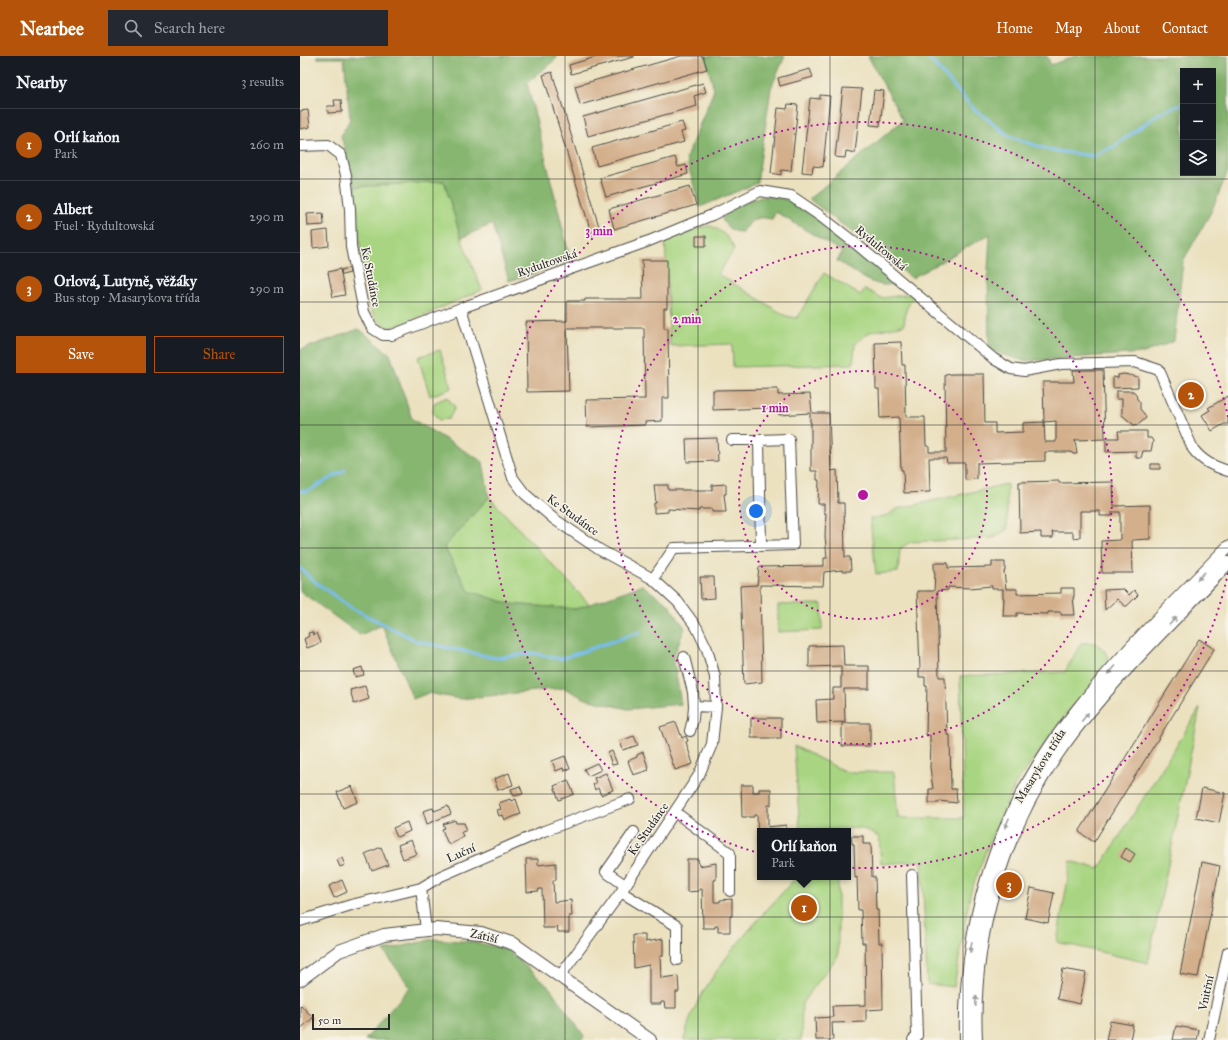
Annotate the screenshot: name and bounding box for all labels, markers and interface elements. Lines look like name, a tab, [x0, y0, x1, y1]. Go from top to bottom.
search box	[108, 10, 388, 46]
text: Nearbee	[20, 17, 84, 40]
icon: search	[122, 17, 144, 39]
text: Search here	[154, 19, 225, 37]
text: Home	[996, 20, 1033, 37]
text: Map	[1055, 20, 1082, 37]
text: About	[1104, 20, 1140, 37]
text: Contact	[1162, 20, 1208, 37]
map controls	[1180, 68, 1216, 176]
button: +	[1180, 68, 1216, 104]
text: Nearby	[16, 72, 67, 93]
text: 3 results	[241, 74, 284, 90]
button: −	[1180, 104, 1216, 140]
text: Orlí kaňon	[54, 128, 120, 146]
text: 1	[26, 137, 32, 153]
text: 260 m	[250, 137, 284, 153]
button: layers	[1180, 140, 1216, 176]
text: Park	[54, 146, 78, 162]
text: Albert	[54, 200, 93, 218]
text: 2	[26, 209, 32, 225]
text: 290 m	[249, 209, 284, 225]
text: Fuel · Rydultowská	[54, 218, 154, 234]
street label: Rydultowská	[853, 223, 910, 274]
text: 3 min	[585, 224, 613, 239]
street label: Ke Studánce	[358, 246, 384, 308]
street label: Rydultowská	[515, 246, 580, 280]
text: Orlová, Lutyně, věžáky	[54, 272, 197, 290]
text: 3	[26, 281, 32, 297]
text: 290 m	[249, 281, 284, 297]
text: Bus stop · Masarykova třída	[54, 290, 200, 306]
text: 2 min	[673, 312, 702, 326]
button: Save	[16, 336, 146, 373]
button: Share	[154, 336, 284, 373]
pin: 2	[1178, 380, 1204, 410]
text: 1 min	[761, 401, 789, 415]
centre of rings	[856, 488, 870, 502]
street label: Ke Studánce	[544, 491, 602, 539]
your location	[746, 501, 766, 521]
one-way arrow	[1196, 571, 1206, 581]
one-way arrow	[1168, 617, 1177, 626]
one-way arrow	[1107, 665, 1116, 675]
one-way arrow	[1081, 712, 1090, 723]
street label: Masarykova třída	[1012, 726, 1069, 806]
street label: Ke Studánce	[625, 800, 671, 858]
one-way arrow	[1004, 817, 1010, 829]
popup	[757, 828, 851, 880]
text: Orlí kaňon	[771, 837, 837, 855]
street label: Luční	[444, 840, 478, 866]
text: Park	[771, 855, 795, 871]
pin: 3	[996, 870, 1022, 900]
pin: 1	[791, 893, 817, 923]
street label: Zátiší	[469, 926, 500, 946]
one-way arrow	[967, 941, 973, 953]
street label: Vnitřní	[1195, 973, 1217, 1013]
one-way arrow	[972, 995, 979, 1007]
scale bar	[312, 1012, 390, 1031]
text: 50 m	[318, 1014, 341, 1027]

